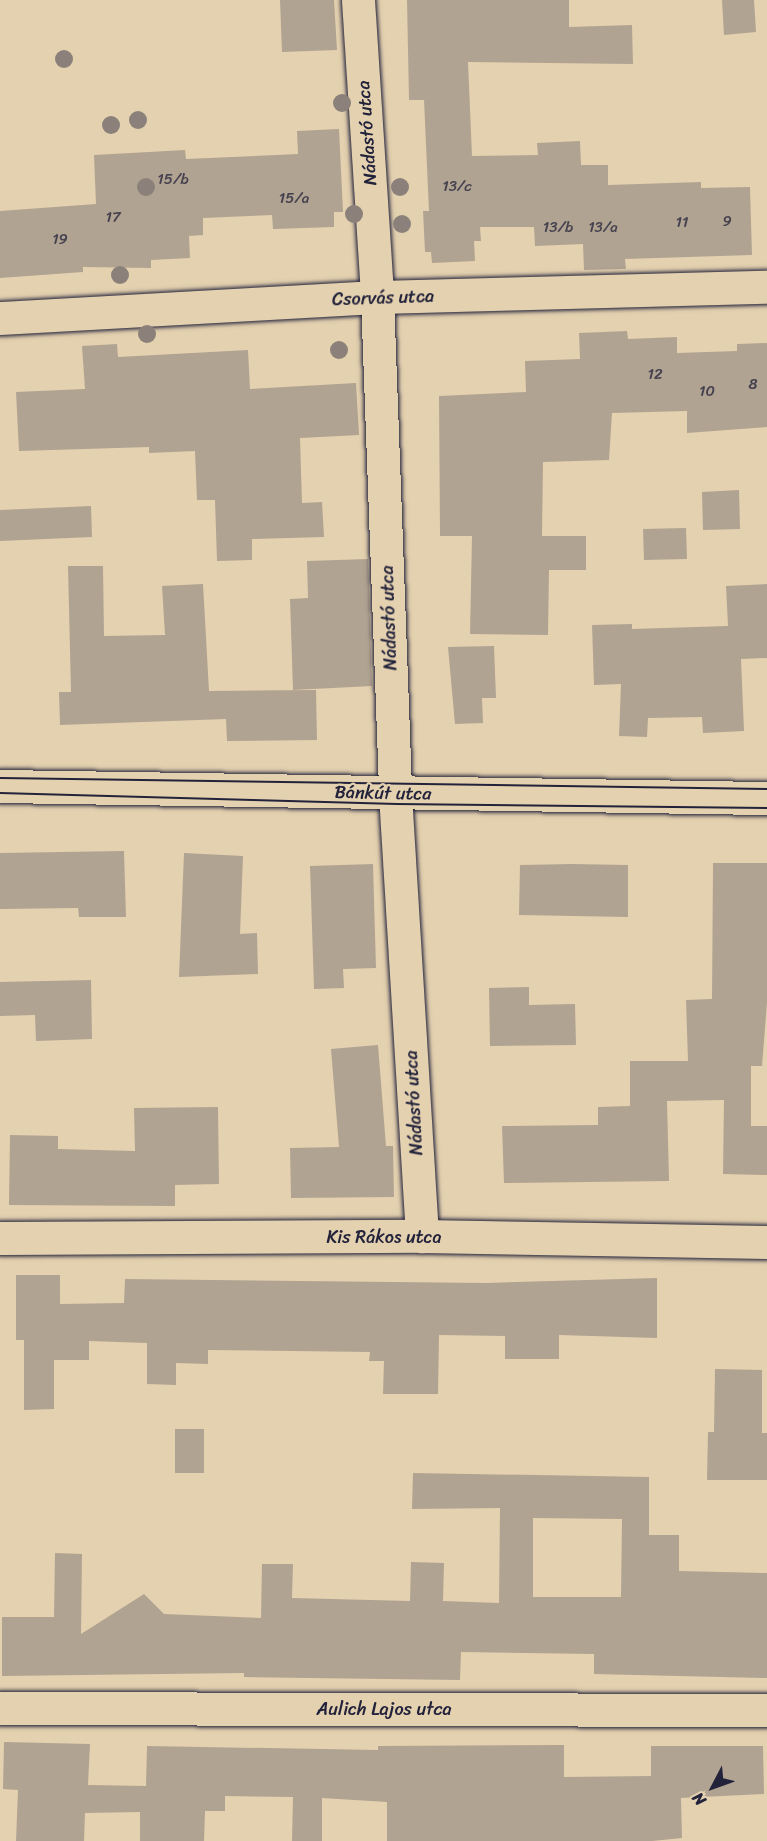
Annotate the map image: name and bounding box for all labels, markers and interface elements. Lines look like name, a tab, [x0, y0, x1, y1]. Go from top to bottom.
street label: Nádastó utca	[353, 80, 381, 186]
house number: 15/b	[157, 171, 189, 189]
house number: 13/c	[442, 178, 472, 196]
house number: 15/a	[279, 190, 309, 208]
house number: 17	[106, 209, 120, 227]
house number: 9	[722, 213, 732, 231]
house number: 11	[676, 214, 688, 232]
house number: 13/b	[543, 219, 573, 237]
house number: 13/a	[588, 219, 618, 237]
house number: 19	[52, 231, 68, 249]
street label: Csorvás utca	[332, 285, 434, 311]
house number: 12	[647, 366, 663, 384]
house number: 8	[748, 376, 758, 394]
house number: 10	[699, 383, 715, 401]
street label: Nádastó utca	[376, 565, 402, 671]
street label: Bánkút utca	[334, 781, 432, 805]
street label: Nádastó utca	[400, 1050, 428, 1156]
street label: Kis Rákos utca	[326, 1226, 442, 1248]
street label: Aulich Lajos utca	[316, 1698, 452, 1720]
north arrow	[683, 1757, 743, 1817]
text: N	[684, 1785, 714, 1813]

